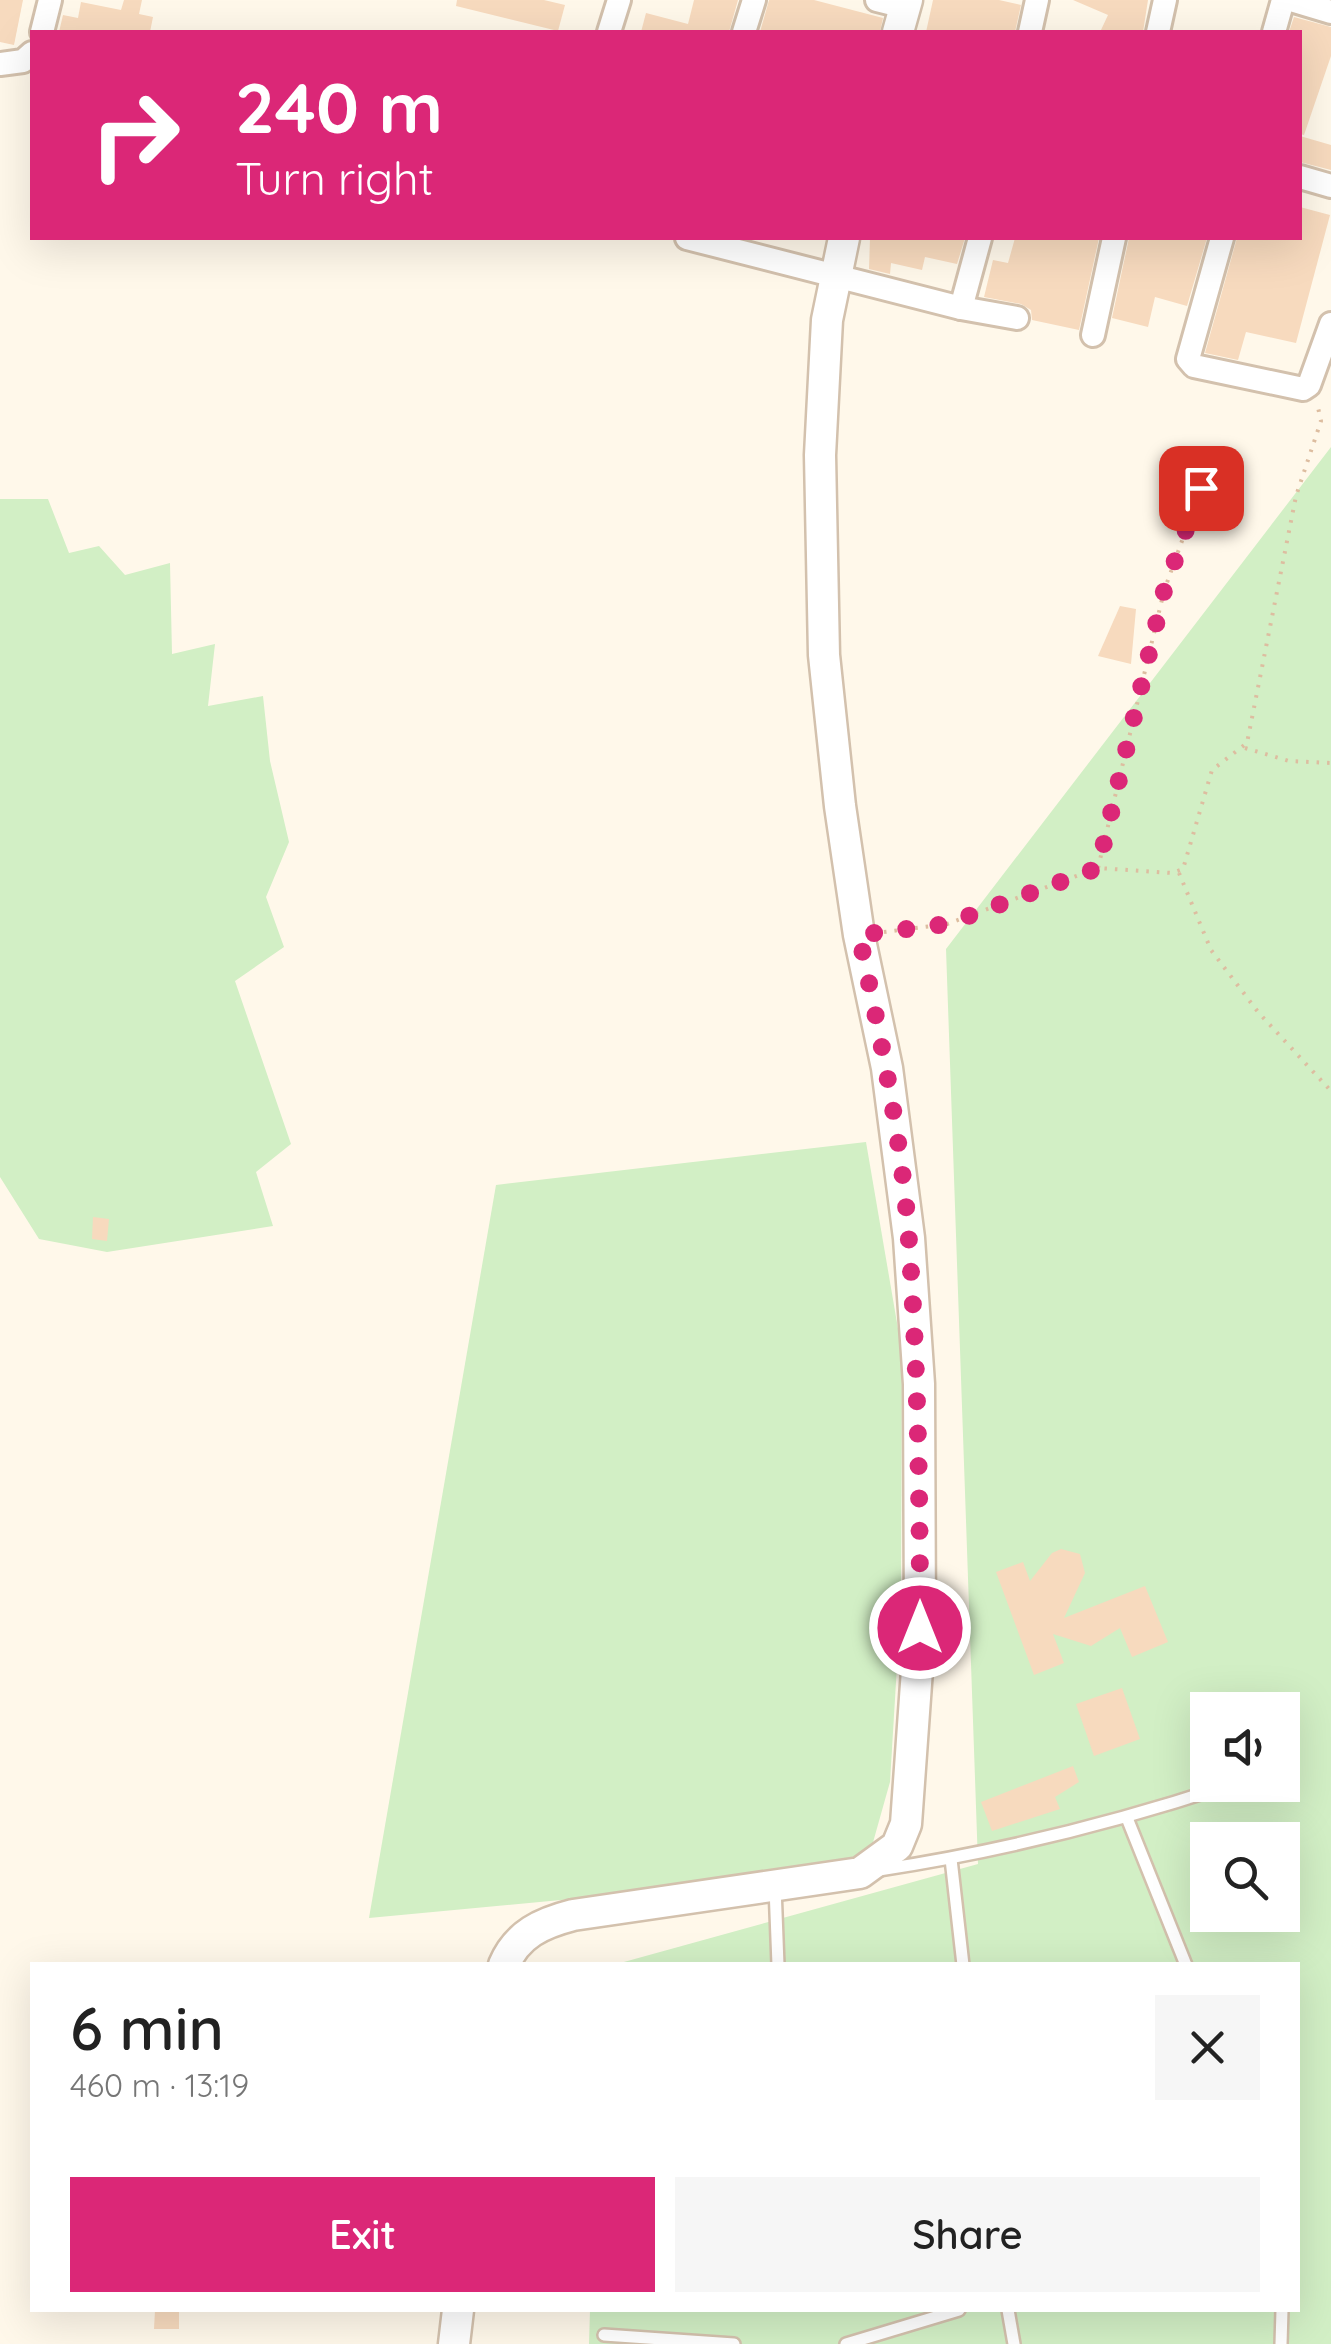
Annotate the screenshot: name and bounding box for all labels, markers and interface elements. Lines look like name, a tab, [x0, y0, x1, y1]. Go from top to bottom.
text: 240 m	[235, 63, 443, 151]
icon: right	[70, 70, 200, 200]
text: Turn right	[235, 150, 434, 206]
pin	[1159, 446, 1244, 531]
icon: arrive	[1174, 461, 1229, 516]
position arrow	[868, 1576, 972, 1680]
map controls	[1190, 1692, 1300, 1932]
button: sound	[1190, 1692, 1300, 1802]
button: search	[1190, 1822, 1300, 1932]
text: 6 min	[70, 1990, 224, 2065]
button: close	[1155, 1995, 1260, 2100]
text: 460 m · 13:19	[70, 2065, 249, 2105]
button: Exit	[70, 2177, 655, 2292]
button: Share	[675, 2177, 1260, 2292]

